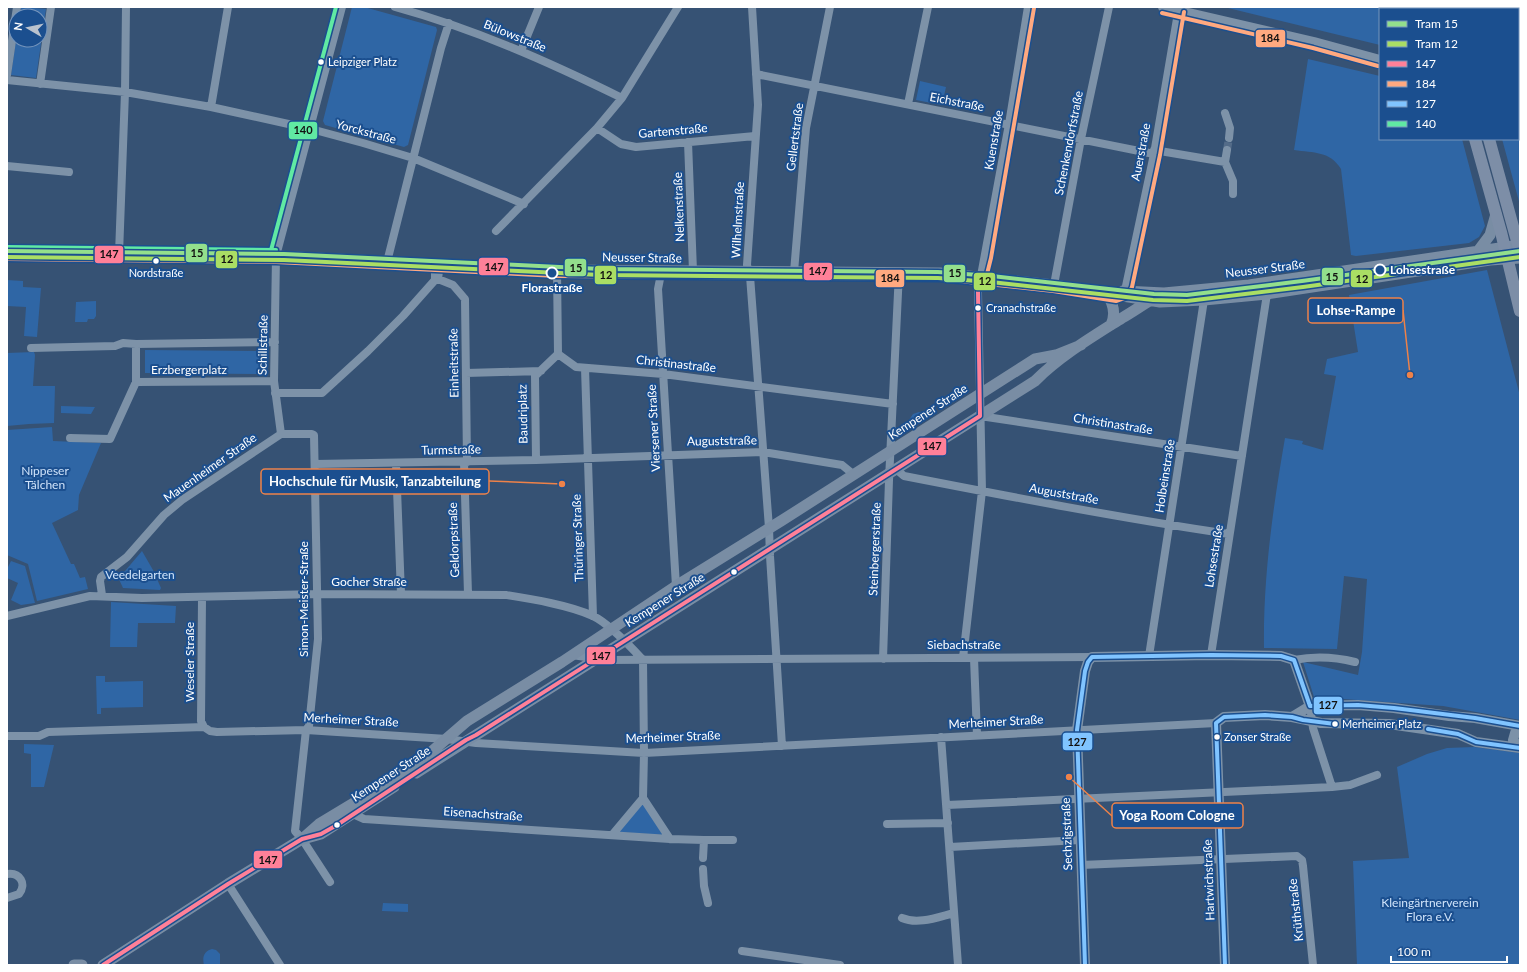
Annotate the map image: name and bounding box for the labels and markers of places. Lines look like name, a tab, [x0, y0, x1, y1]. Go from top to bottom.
place label: Leipziger Platz	[328, 55, 397, 68]
marker: Leipziger Platz	[316, 57, 326, 67]
marker: Nordstraße	[151, 256, 161, 266]
place label: Lohsestraße	[1390, 262, 1456, 277]
marker: Lohsestraße	[1373, 263, 1387, 277]
place label: Nordstraße	[129, 266, 184, 279]
marker: Florastraße	[545, 266, 559, 280]
place label: Florastraße	[522, 280, 583, 295]
callout: Lohse-Rampe	[1308, 298, 1403, 323]
place label: Cranachstraße	[986, 301, 1056, 314]
marker: Cranachstraße	[973, 303, 983, 313]
callout: Hochschule für Musik, Tanzabteilung	[261, 469, 489, 494]
unlabelled marker	[729, 567, 739, 577]
place label: Merheimer Platz	[1342, 717, 1421, 730]
marker: Merheimer Platz	[1330, 719, 1340, 729]
place label: Zonser Straße	[1224, 730, 1291, 743]
marker: Zonser Straße	[1212, 732, 1222, 742]
callout: Yoga Room Cologne	[1112, 803, 1243, 828]
unlabelled marker	[332, 820, 342, 830]

